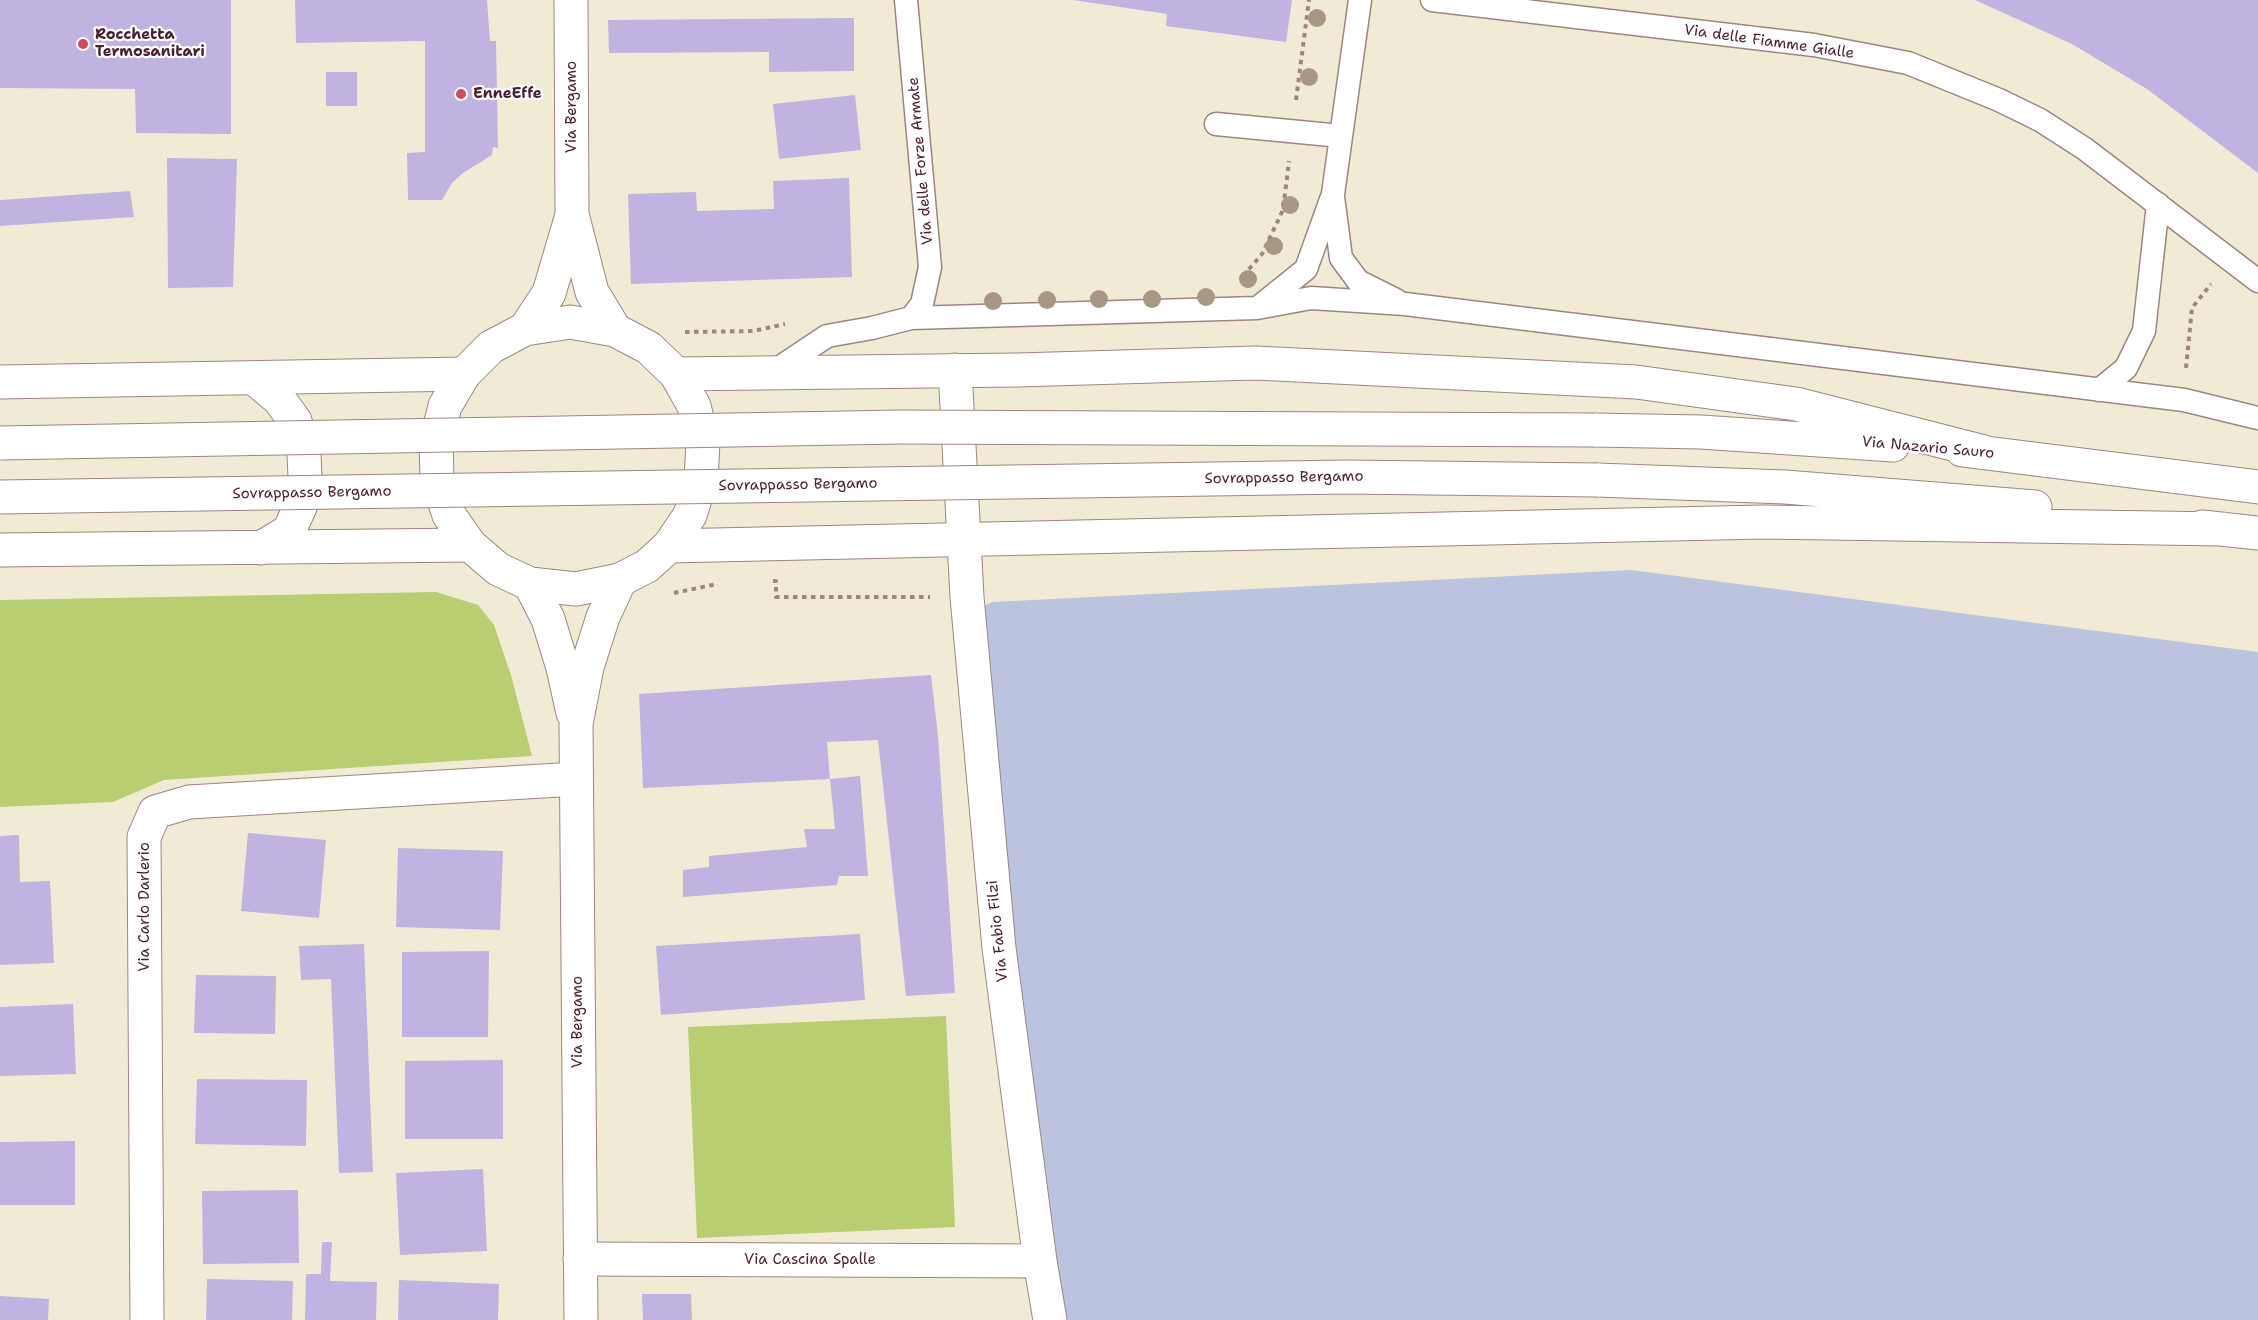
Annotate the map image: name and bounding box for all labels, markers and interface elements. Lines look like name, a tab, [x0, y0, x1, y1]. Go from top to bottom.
street label: Via delle Fiamme Gialle	[1683, 21, 1855, 63]
place label: Rocchetta Termosanitari	[95, 26, 205, 61]
marker: Rocchetta Termosanitari	[76, 37, 90, 51]
street label: Via Bergamo	[563, 61, 581, 153]
street label: Via delle Forze Armate	[905, 76, 937, 246]
place label: EnneEffe	[473, 85, 542, 103]
marker: EnneEffe	[454, 87, 468, 101]
street label: Via Nazario Sauro	[1861, 433, 1995, 463]
street label: Sovrappasso Bergamo	[1204, 468, 1364, 488]
street label: Sovrappasso Bergamo	[718, 475, 878, 495]
street label: Sovrappasso Bergamo	[232, 483, 392, 503]
street label: Via Carlo Darlerio	[136, 842, 154, 972]
street label: Via Fabio Filzi	[984, 879, 1012, 983]
street label: Via Bergamo	[569, 976, 587, 1068]
street label: Via Cascina Spalle	[744, 1251, 876, 1269]

